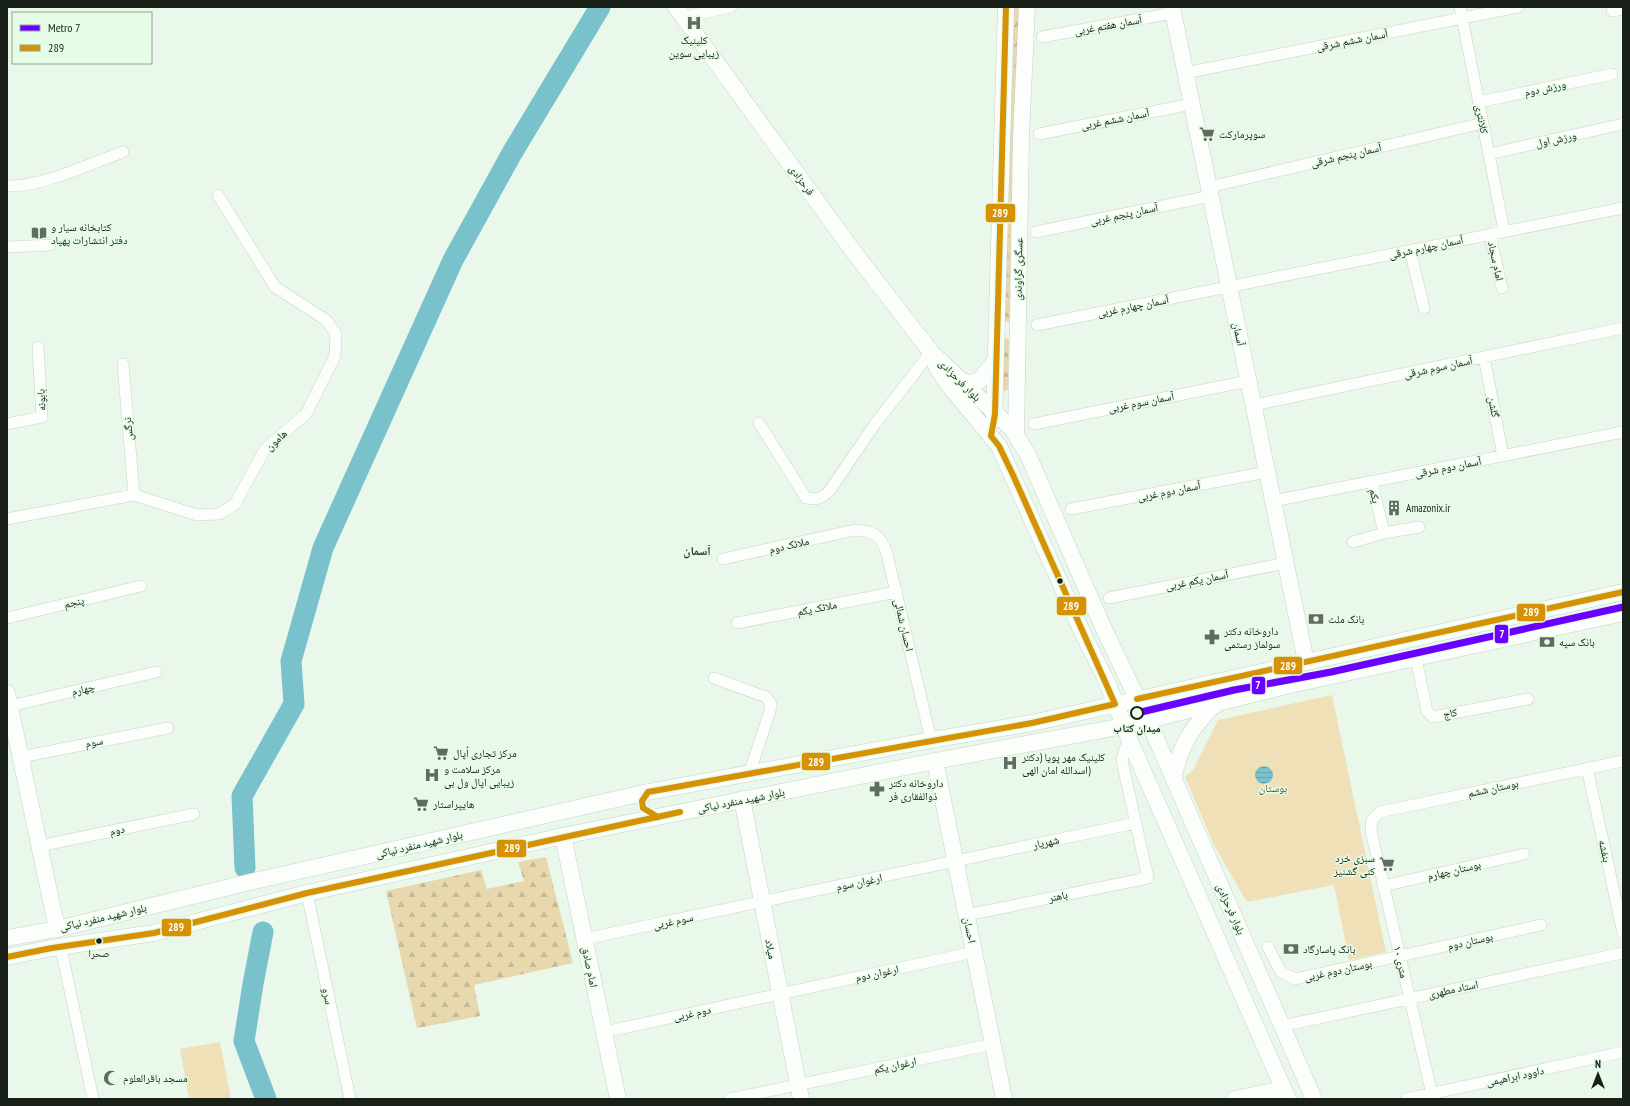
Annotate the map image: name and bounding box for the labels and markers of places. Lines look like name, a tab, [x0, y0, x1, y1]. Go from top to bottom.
hospital icon: کلینیک زیبایی سوین	[685, 14, 703, 32]
place label: کلینیک زیبایی سوین	[669, 33, 719, 60]
supermarket icon: سوپرمارکت	[1198, 125, 1216, 143]
place label: سوپرمارکت	[1219, 127, 1265, 141]
place label: کتابخانه سیار و دفتر انتشارات پهپاد	[51, 220, 128, 247]
library icon: کتابخانه سیار و دفتر انتشارات پهپاد	[30, 224, 48, 242]
building icon: Amazonix.ir	[1385, 499, 1403, 517]
place label: Amazonix.ir	[1406, 501, 1450, 515]
unlabelled marker	[1055, 576, 1065, 586]
bank icon: بانک ملت	[1307, 610, 1325, 628]
place label: بانک ملت	[1328, 612, 1364, 626]
place label: داروخانه دکتر سولماز رستمی	[1223, 624, 1280, 651]
pharmacy icon: داروخانه دکتر سولماز رستمی	[1203, 628, 1221, 646]
bank icon: بانک سپه	[1538, 633, 1556, 651]
place label: بانک سپه	[1559, 635, 1595, 649]
marker: میدان کتاب	[1130, 706, 1144, 720]
place label: میدان کتاب	[1113, 721, 1161, 736]
supermarket icon: مرکز تجاری اُپال	[432, 744, 450, 762]
place label: مرکز تجاری اُپال	[453, 746, 517, 760]
place label: کلینیک مهر پویا (دکتر اسدالله امان الهی)	[1021, 750, 1106, 777]
hospital icon: کلینیک مهر پویا (دکتر اسدالله امان الهی)	[1001, 754, 1019, 772]
place label: مرکز سلامت و زیبایی اپال ول بی	[444, 762, 514, 789]
hospital icon: مرکز سلامت و زیبایی اپال ول بی	[423, 766, 441, 784]
place label: داروخانه دکتر ذوالفقاری فر	[888, 776, 944, 803]
pharmacy icon: داروخانه دکتر ذوالفقاری فر	[868, 780, 886, 798]
supermarket icon: هایپراستار	[412, 795, 430, 813]
place label: هایپراستار	[432, 797, 475, 811]
place label: سبزی خرد کنی گشنیز	[1333, 851, 1375, 878]
supermarket icon: سبزی خرد کنی گشنیز	[1378, 855, 1396, 873]
marker: صحرا	[94, 936, 104, 946]
bank icon: بانک پاسارگاد	[1282, 940, 1300, 958]
place label: بانک پاسارگاد	[1303, 942, 1355, 956]
place label: صحرا	[89, 947, 110, 960]
mosque icon: مسجد باقرالعلوم	[102, 1069, 120, 1087]
place label: مسجد باقرالعلوم	[123, 1071, 188, 1085]

